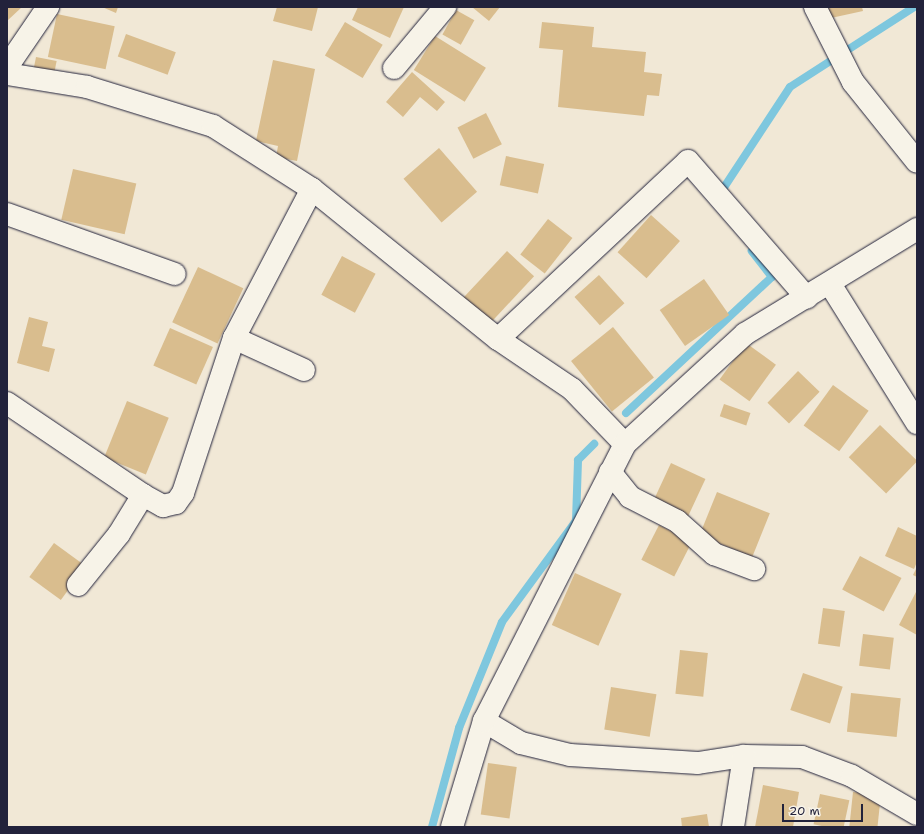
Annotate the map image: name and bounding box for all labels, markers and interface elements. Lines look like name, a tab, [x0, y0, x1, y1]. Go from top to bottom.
scale bar	[784, 796, 865, 822]
text: 20 m	[789, 803, 820, 819]

